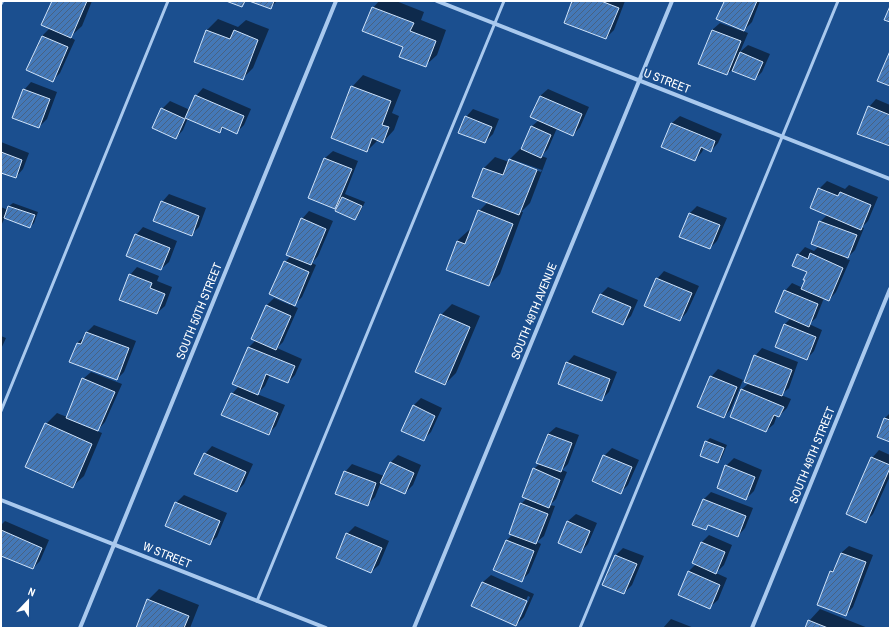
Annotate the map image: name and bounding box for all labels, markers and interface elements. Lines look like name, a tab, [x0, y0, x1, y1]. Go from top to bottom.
street label: U STREET	[641, 65, 693, 97]
street label: SOUTH 50TH STREET	[172, 260, 226, 362]
street label: SOUTH 49TH AVENUE	[507, 260, 561, 362]
street label: SOUTH 49TH STREET	[785, 404, 839, 506]
street label: W STREET	[140, 538, 194, 572]
north arrow	[8, 581, 48, 621]
text: N	[26, 584, 37, 599]

